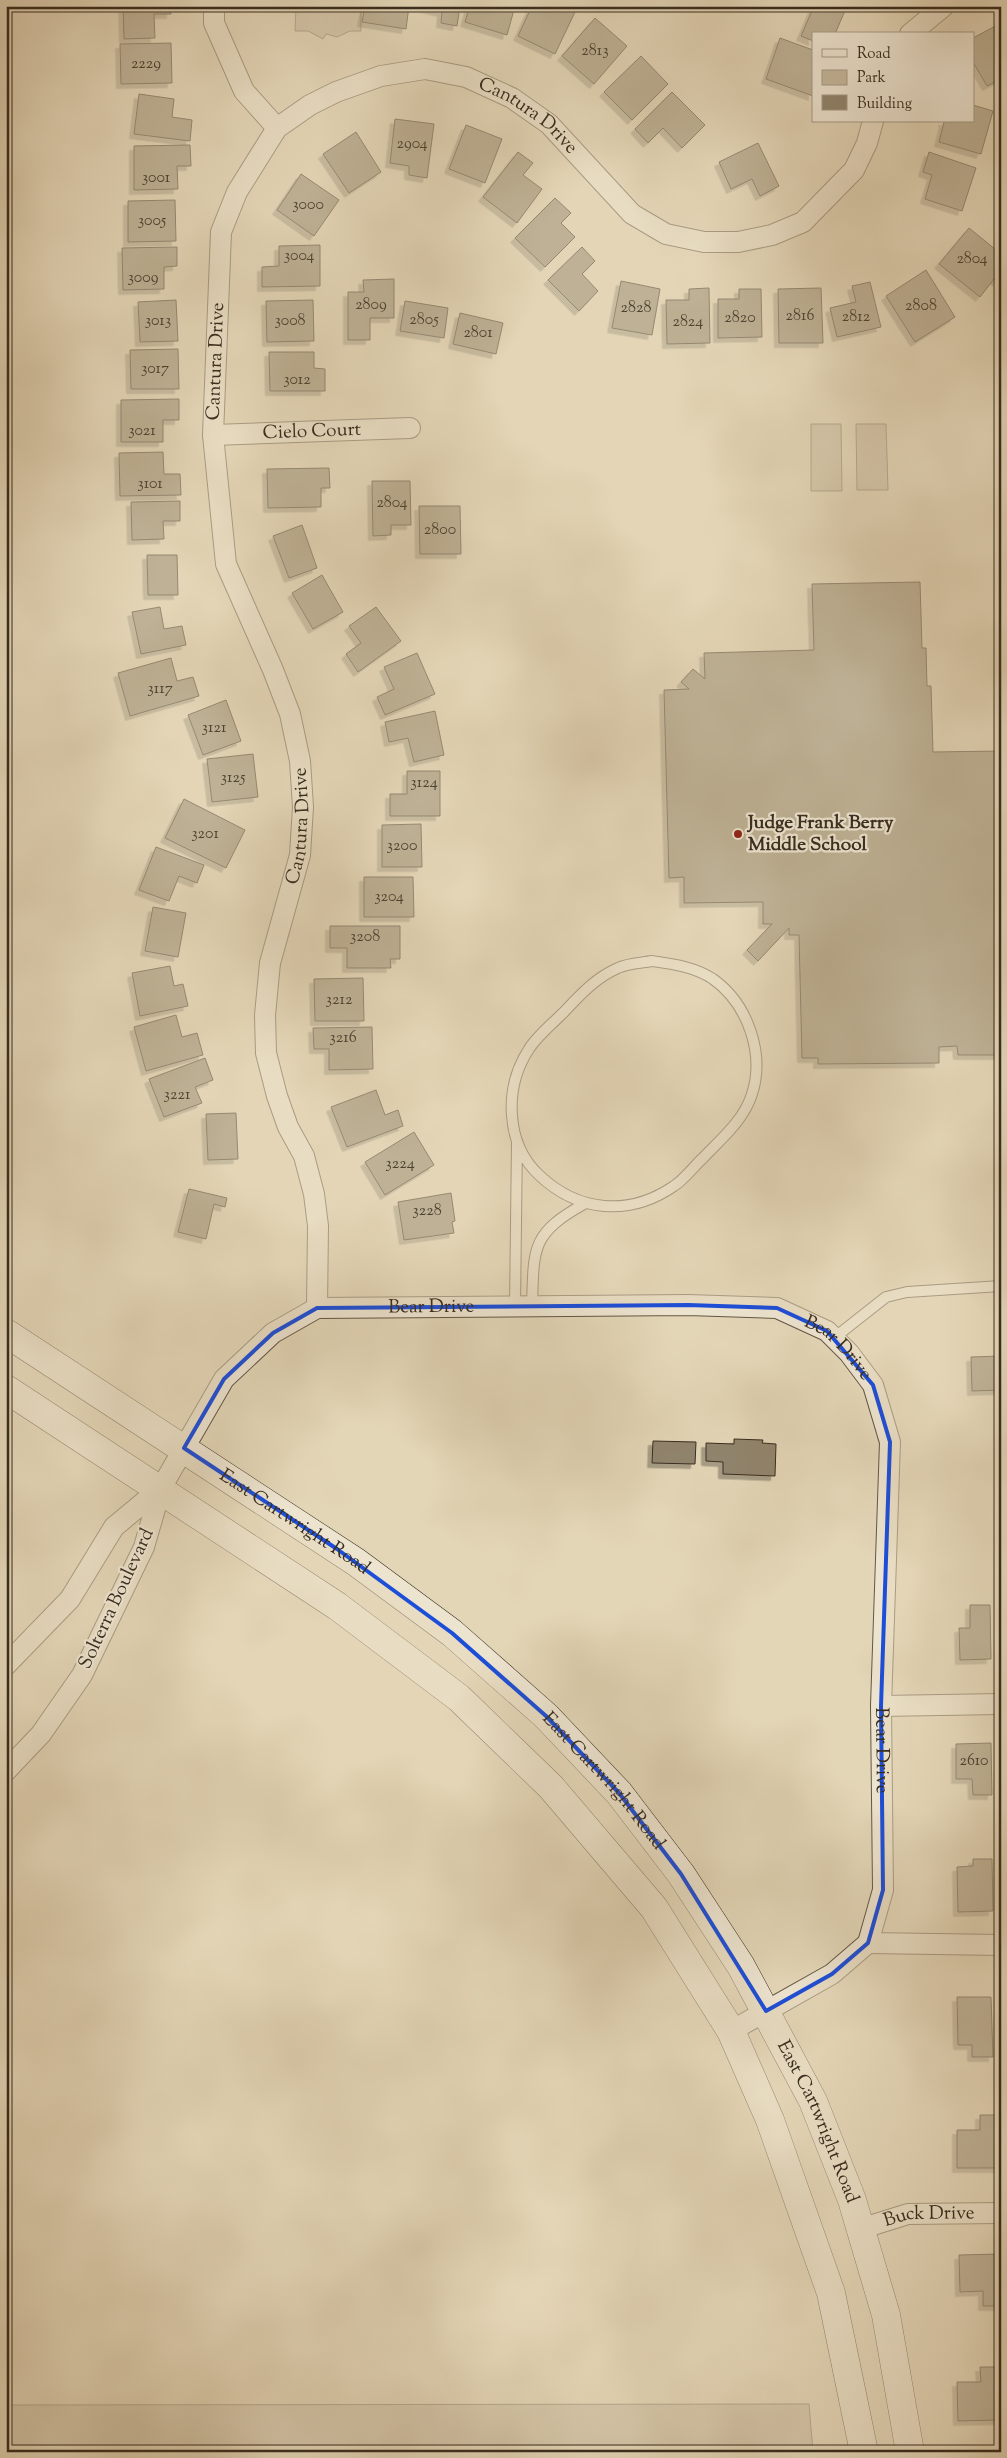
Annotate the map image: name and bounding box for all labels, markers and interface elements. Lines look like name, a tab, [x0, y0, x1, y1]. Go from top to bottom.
legend	[812, 32, 974, 122]
house number: 2813	[581, 40, 609, 63]
text: Road	[857, 44, 891, 65]
house number: 2229	[131, 53, 161, 76]
text: Park	[857, 68, 886, 89]
street label: Cantura Drive	[474, 71, 584, 160]
text: Building	[857, 94, 912, 115]
house number: 2904	[396, 133, 428, 156]
house number: 3001	[142, 167, 171, 190]
house number: 3000	[292, 194, 324, 217]
house number: 3005	[138, 210, 167, 233]
house number: 3004	[284, 245, 314, 268]
house number: 2804	[956, 248, 988, 271]
house number: 3009	[127, 267, 159, 290]
house number: 2809	[355, 294, 387, 317]
house number: 2808	[905, 295, 937, 318]
house number: 2828	[621, 297, 651, 320]
street label: Cantura Drive	[200, 302, 232, 421]
house number: 2816	[786, 305, 814, 328]
house number: 2812	[842, 306, 871, 329]
house number: 2820	[724, 307, 756, 330]
house number: 2805	[409, 309, 439, 332]
house number: 3013	[145, 310, 171, 333]
house number: 3008	[274, 310, 306, 333]
house number: 2824	[673, 311, 703, 334]
house number: 2801	[463, 322, 493, 345]
house number: 3017	[141, 358, 169, 381]
house number: 3012	[283, 369, 311, 392]
street label: Cielo Court	[262, 416, 362, 447]
house number: 3021	[128, 420, 156, 443]
house number: 3101	[137, 473, 163, 496]
house number: 2804	[376, 492, 408, 515]
house number: 2800	[424, 519, 456, 542]
house number: 3117	[147, 678, 173, 701]
house number: 3121	[202, 717, 227, 740]
street label: Cantura Drive	[279, 766, 317, 888]
house number: 3125	[221, 767, 246, 790]
house number: 3124	[410, 772, 438, 795]
place label: Judge Frank Berry Middle School	[746, 810, 894, 859]
house number: 3201	[191, 823, 219, 846]
marker: Judge Frank Berry Middle School	[732, 828, 744, 840]
house number: 3200	[387, 835, 417, 858]
house number: 3204	[374, 886, 404, 909]
house number: 3208	[350, 926, 380, 949]
house number: 3212	[326, 989, 353, 1012]
house number: 3216	[329, 1027, 357, 1050]
house number: 3221	[164, 1084, 191, 1107]
house number: 3224	[385, 1153, 415, 1176]
house number: 3228	[412, 1200, 442, 1223]
street label: Bear Drive	[388, 1293, 475, 1321]
street label: Bear Drive	[800, 1309, 879, 1386]
street label: East Cartwright Road	[214, 1462, 376, 1582]
street label: Solterra Boulevard	[73, 1524, 162, 1674]
street label: East Cartwright Road	[536, 1706, 672, 1856]
street label: Bear Drive	[868, 1707, 895, 1794]
house number: 2610	[959, 1750, 989, 1773]
street label: East Cartwright Road	[770, 2036, 866, 2207]
street label: Buck Drive	[880, 2200, 975, 2234]

